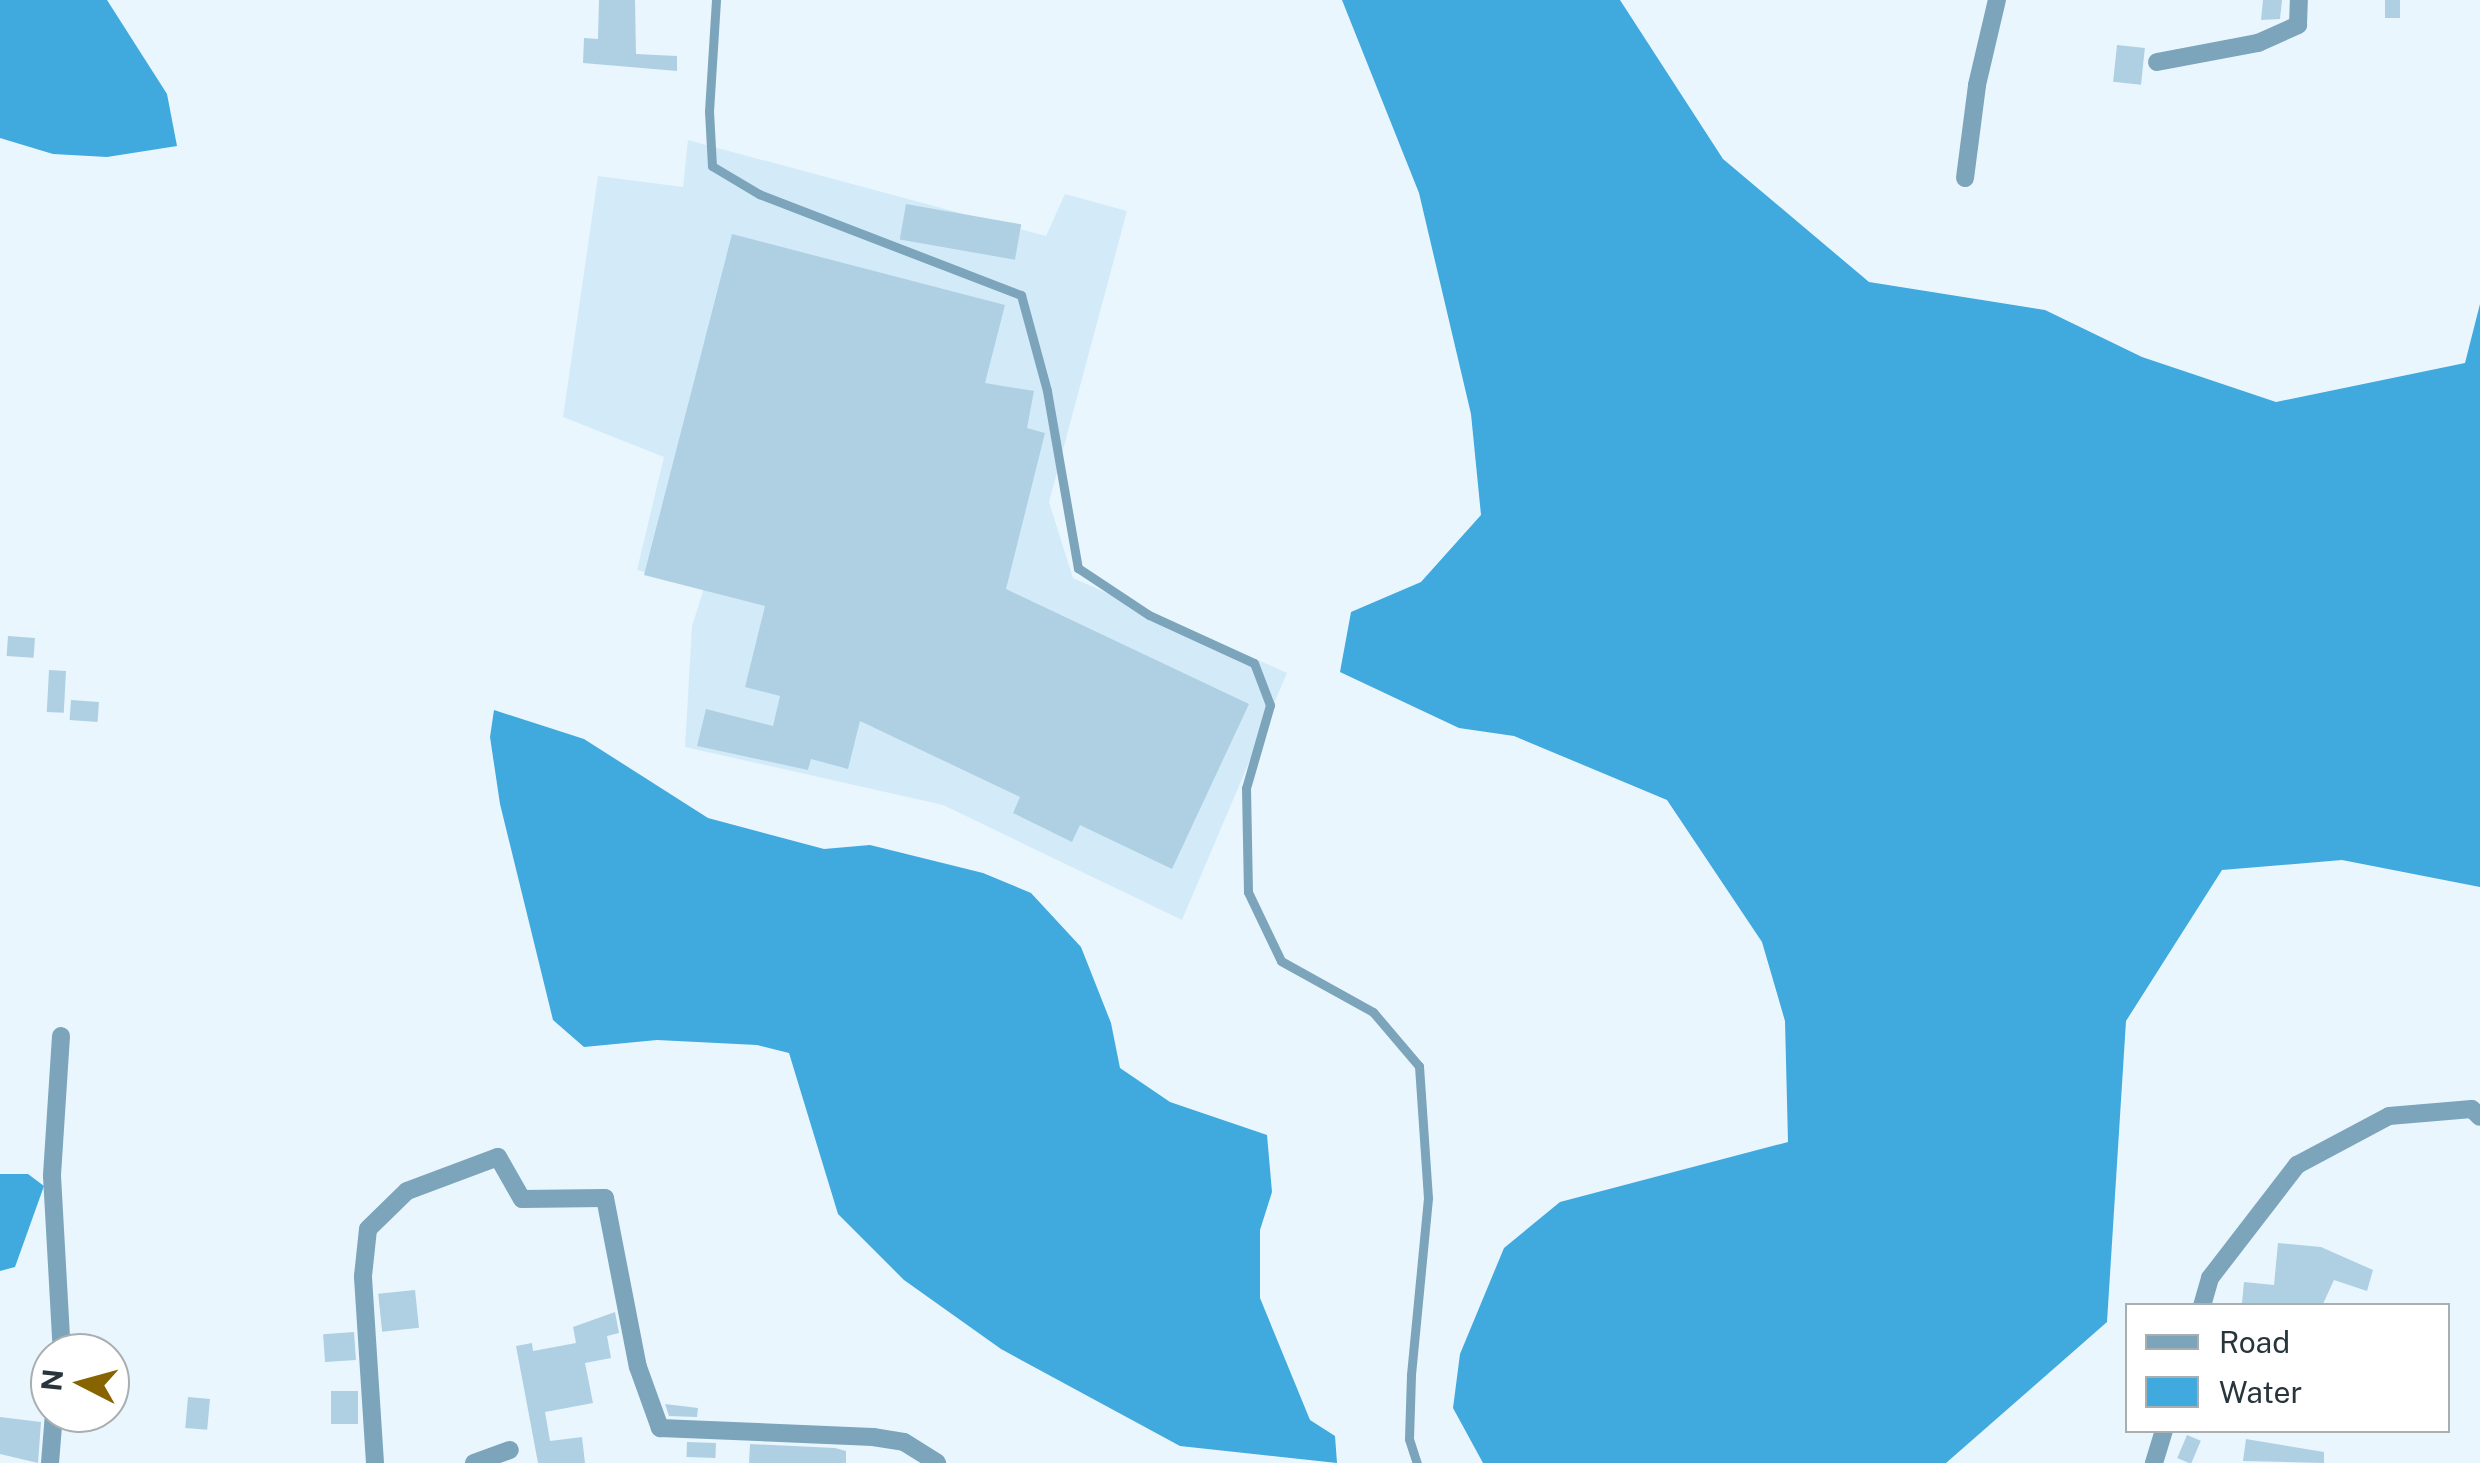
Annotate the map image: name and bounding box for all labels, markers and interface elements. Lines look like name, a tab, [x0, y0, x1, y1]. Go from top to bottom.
legend	[2125, 1303, 2450, 1433]
text: Road	[2219, 1324, 2290, 1360]
north arrow	[30, 1333, 130, 1433]
text: N	[34, 1367, 69, 1393]
text: Water	[2219, 1374, 2302, 1410]

